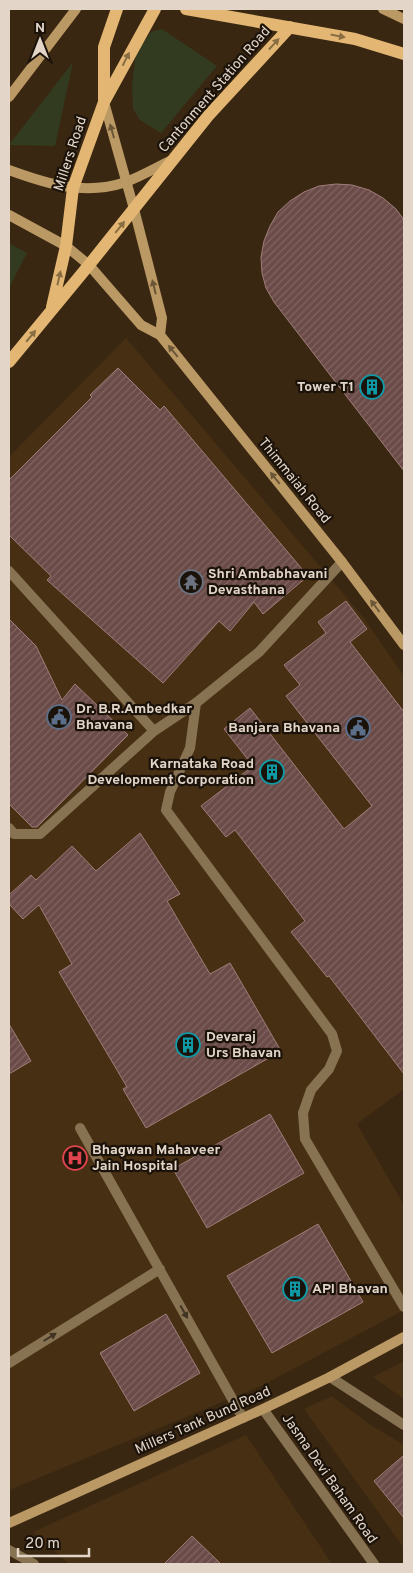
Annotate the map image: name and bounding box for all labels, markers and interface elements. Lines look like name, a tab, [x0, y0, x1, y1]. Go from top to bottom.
north arrow	[15, 15, 65, 65]
text: N	[35, 20, 45, 37]
street label: Cantonment Station Road	[156, 23, 274, 157]
one-way arrow	[330, 32, 346, 40]
one-way arrow	[268, 38, 280, 50]
one-way arrow	[122, 52, 131, 66]
street label: Millers Road	[51, 115, 91, 193]
one-way arrow	[108, 123, 116, 138]
one-way arrow	[114, 221, 125, 234]
one-way arrow	[55, 270, 63, 285]
one-way arrow	[150, 280, 158, 295]
one-way arrow	[25, 330, 36, 343]
one-way arrow	[168, 345, 179, 358]
building icon: Tower T1	[359, 374, 385, 400]
place label: Tower T1	[297, 379, 354, 396]
street label: Thimmaiah Road	[254, 435, 334, 527]
one-way arrow	[269, 472, 280, 485]
place label: Shri Ambabhavani Devasthana	[208, 566, 328, 599]
temple icon: Shri Ambabhavani Devasthana	[178, 569, 204, 595]
one-way arrow	[370, 599, 380, 613]
place label: Dr. B.R.Ambedkar Bhavana	[76, 701, 192, 734]
public building icon: Dr. B.R.Ambedkar Bhavana	[46, 704, 72, 730]
public building icon: Banjara Bhavana	[345, 715, 371, 741]
place label: Banjara Bhavana	[228, 720, 340, 737]
place label: Karnataka Road Development Corporation	[87, 756, 254, 789]
building icon: Karnataka Road Development Corporation	[259, 759, 285, 785]
place label: Devaraj Urs Bhavan	[206, 1029, 281, 1062]
building icon: Devaraj Urs Bhavan	[175, 1032, 201, 1058]
place label: Bhagwan Mahaveer Jain Hospital	[92, 1142, 221, 1175]
hospital icon: Bhagwan Mahaveer Jain Hospital	[62, 1145, 88, 1171]
building icon: API Bhavan	[282, 1276, 308, 1302]
place label: API Bhavan	[312, 1281, 388, 1298]
one-way arrow	[180, 1304, 188, 1319]
one-way arrow	[44, 1332, 57, 1342]
street label: Millers Tank Bund Road	[133, 1383, 273, 1459]
street label: Jasma Devi Baham Road	[278, 1411, 380, 1547]
scale bar	[18, 1526, 89, 1558]
text: 20 m	[25, 1535, 60, 1554]

